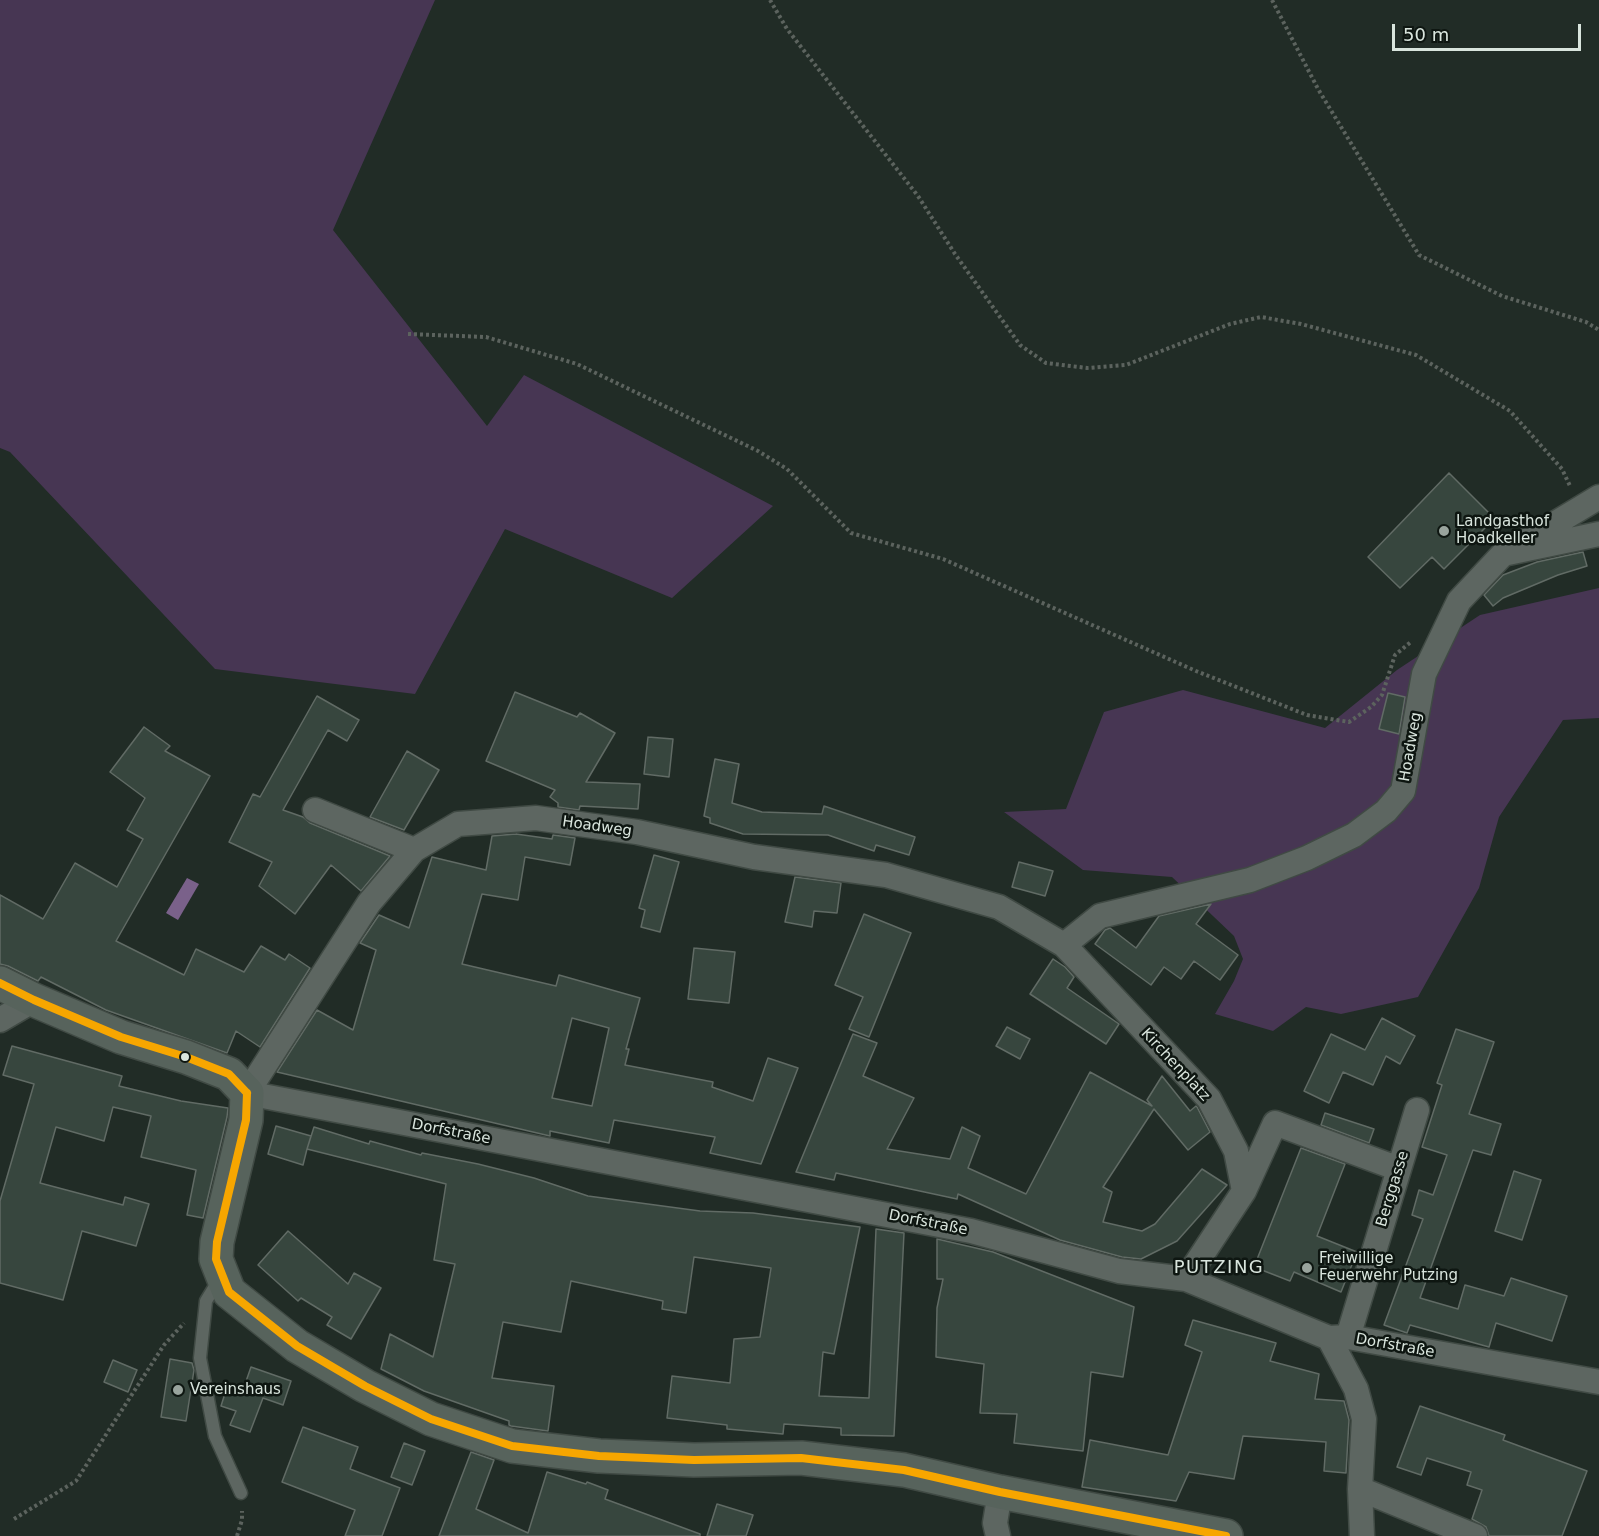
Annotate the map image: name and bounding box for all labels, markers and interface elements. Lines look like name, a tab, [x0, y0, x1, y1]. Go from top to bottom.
scale bar	[1395, 12, 1584, 50]
text: 50 m	[1403, 24, 1449, 45]
place label: Landgasthof Hoadkeller	[1456, 513, 1549, 548]
marker: Landgasthof Hoadkeller	[1437, 524, 1451, 538]
street label: Hoadweg	[1396, 711, 1426, 783]
street label: Hoadweg	[561, 813, 633, 841]
street label: Kirchenplatz	[1137, 1025, 1213, 1105]
unlabelled marker	[179, 1051, 191, 1063]
street label: Dorfstraße	[410, 1116, 492, 1148]
street label: Berggasse	[1373, 1149, 1413, 1229]
street label: Dorfstraße	[887, 1207, 969, 1239]
place label: Freiwillige Feuerwehr Putzing	[1319, 1250, 1458, 1285]
district label: PUTZING	[1174, 1257, 1264, 1279]
marker: Freiwillige Feuerwehr Putzing	[1300, 1261, 1314, 1275]
street label: Dorfstraße	[1354, 1330, 1436, 1362]
place label: Vereinshaus	[190, 1381, 281, 1399]
marker: Vereinshaus	[171, 1383, 185, 1397]

